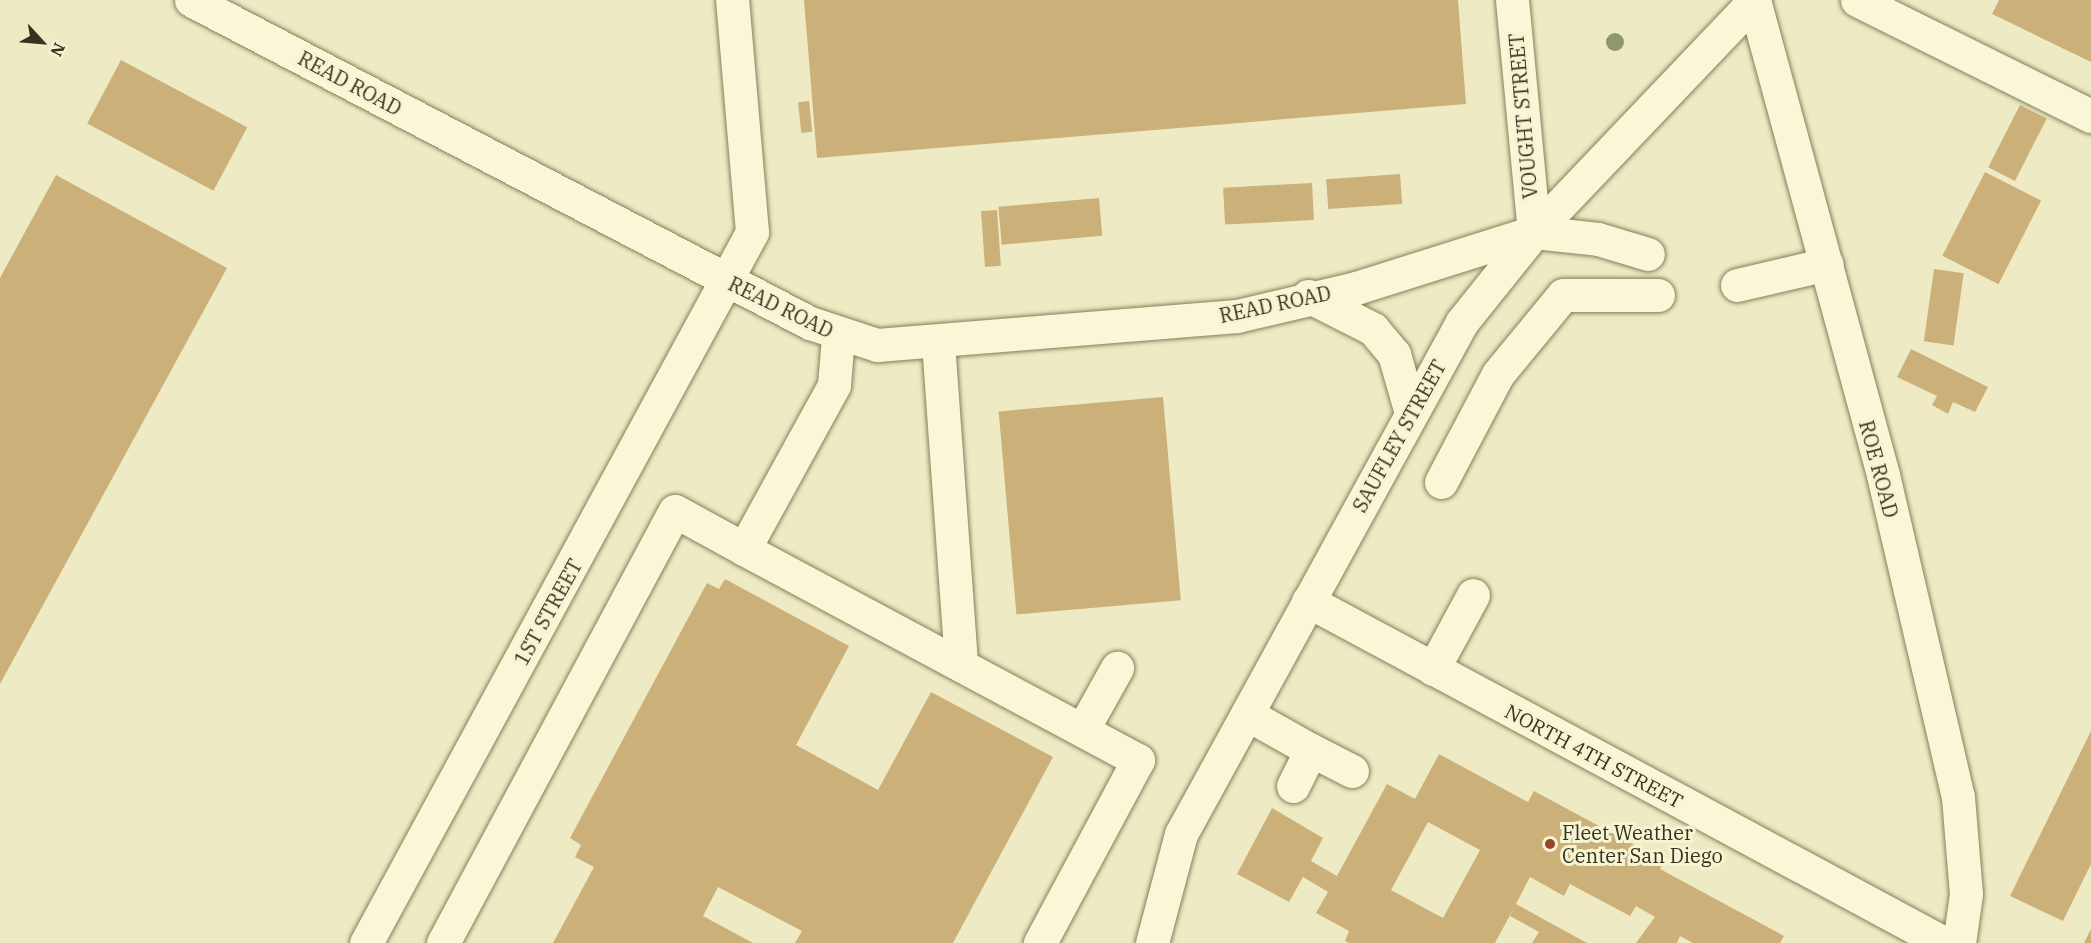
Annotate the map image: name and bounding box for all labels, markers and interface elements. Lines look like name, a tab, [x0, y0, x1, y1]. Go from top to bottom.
north arrow	[12, 12, 72, 72]
street label: VOUGHT STREET	[1504, 32, 1542, 200]
text: N	[46, 40, 70, 60]
street label: READ ROAD	[294, 46, 406, 120]
street label: READ ROAD	[725, 271, 837, 343]
street label: READ ROAD	[1217, 280, 1333, 328]
street label: SAUFLEY STREET	[1347, 356, 1451, 516]
street label: ROE ROAD	[1854, 418, 1904, 520]
street label: 1ST STREET	[509, 555, 587, 669]
street label: NORTH 4TH STREET	[1501, 699, 1687, 813]
place label: Fleet Weather Center San Diego	[1562, 820, 1723, 867]
marker: Fleet Weather Center San Diego	[1543, 837, 1557, 851]

